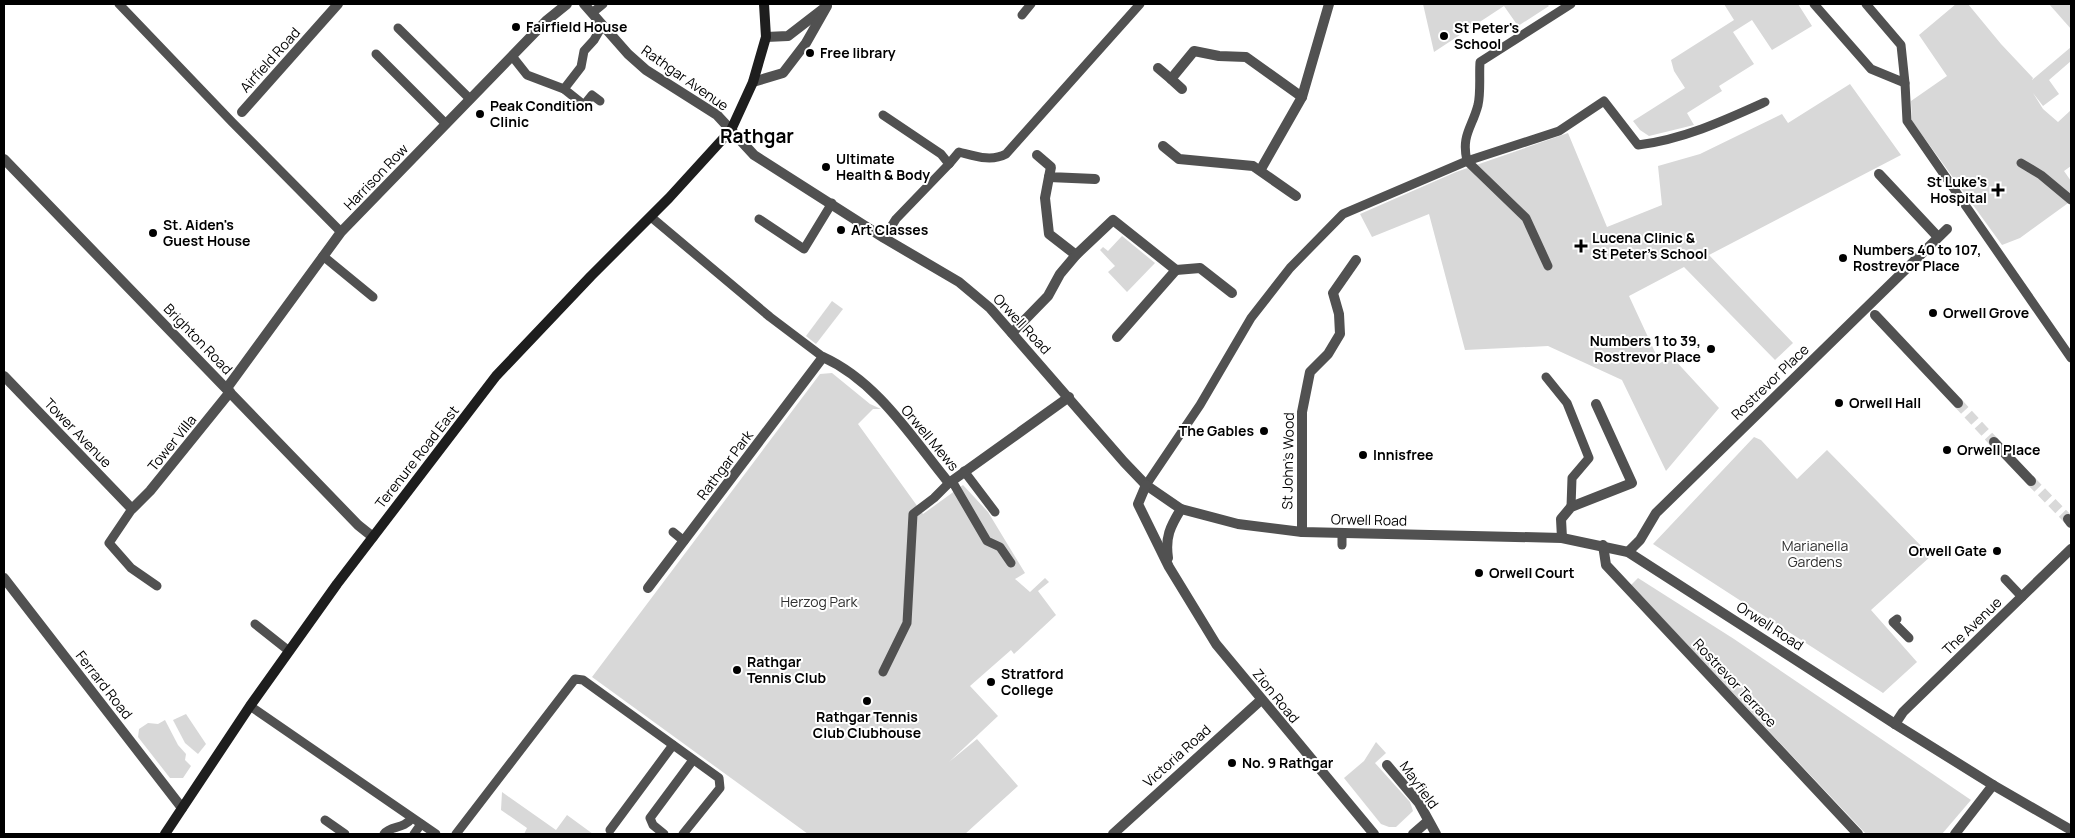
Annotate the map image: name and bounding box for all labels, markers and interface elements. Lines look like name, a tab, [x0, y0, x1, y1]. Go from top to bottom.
place label: Fairfield House	[526, 17, 627, 36]
place label: St Peter's School	[1454, 18, 1520, 53]
marker: Fairfield House	[510, 21, 522, 33]
street label: Airfield Road	[235, 23, 304, 96]
marker: St Peter's School	[1438, 30, 1450, 42]
street label: Rathgar Avenue	[638, 40, 733, 115]
place label: Free library	[820, 43, 896, 62]
marker: Free library	[804, 47, 816, 59]
place label: Peak Condition Clinic	[490, 96, 593, 131]
marker: Peak Condition Clinic	[474, 108, 486, 120]
district label: Rathgar	[720, 123, 794, 149]
street label: Harrison Row	[339, 139, 412, 214]
place label: Ultimate Health & Body	[836, 149, 930, 184]
marker: Ultimate Health & Body	[820, 161, 832, 173]
place label: St Luke's Hospital	[1927, 172, 1987, 207]
marker: St Luke's Hospital	[1991, 183, 2005, 197]
place label: St. Aiden's Guest House	[163, 215, 250, 250]
place label: Art Classes	[851, 220, 929, 239]
marker: Art Classes	[835, 224, 847, 236]
marker: St. Aiden's Guest House	[147, 227, 159, 239]
place label: Lucena Clinic & St Peter's School	[1592, 228, 1708, 263]
marker: Lucena Clinic & St Peter's School	[1574, 239, 1588, 253]
place label: Numbers 40 to 107, Rostrevor Place	[1853, 240, 1982, 275]
marker: Numbers 40 to 107, Rostrevor Place	[1837, 252, 1849, 264]
street label: Orwell Road	[989, 289, 1055, 358]
street label: Brighton Road	[160, 299, 237, 378]
place label: Orwell Grove	[1943, 303, 2029, 322]
marker: Orwell Grove	[1927, 307, 1939, 319]
place label: Numbers 1 to 39, Rostrevor Place	[1590, 331, 1701, 366]
street label: Rostrevor Place	[1727, 340, 1813, 424]
marker: Numbers 1 to 39, Rostrevor Place	[1705, 343, 1717, 355]
place label: Orwell Hall	[1849, 393, 1921, 412]
street label: Tower Avenue	[40, 394, 116, 471]
marker: Orwell Hall	[1833, 397, 1845, 409]
street label: Terenure Road East	[370, 401, 463, 512]
street label: Orwell Mews	[897, 401, 964, 475]
street label: Tower Villa	[143, 410, 200, 475]
street label: St John's Wood	[1277, 412, 1298, 510]
place label: The Gables	[1179, 421, 1254, 440]
street label: Rathgar Park	[692, 425, 758, 503]
marker: The Gables	[1258, 425, 1270, 437]
place label: Orwell Place	[1957, 440, 2040, 459]
marker: Orwell Place	[1941, 444, 1953, 456]
place label: Innisfree	[1373, 445, 1434, 464]
marker: Innisfree	[1357, 449, 1369, 461]
street label: Orwell Road	[1331, 509, 1407, 530]
park label: Marianella Gardens	[1782, 536, 1848, 571]
place label: Orwell Gate	[1908, 541, 1987, 560]
marker: Orwell Gate	[1991, 545, 2003, 557]
place label: Orwell Court	[1489, 563, 1575, 582]
marker: Orwell Court	[1473, 567, 1485, 579]
park label: Herzog Park	[781, 592, 859, 611]
street label: The Avenue	[1938, 593, 2005, 659]
street label: Orwell Road	[1733, 597, 1807, 654]
street label: Rostrevor Terrace	[1689, 634, 1781, 731]
street label: Ferrard Road	[72, 647, 137, 723]
place label: Rathgar Tennis Club	[747, 652, 826, 687]
marker: Rathgar Tennis Club	[731, 664, 743, 676]
place label: Stratford College	[1001, 664, 1064, 699]
street label: Zion Road	[1249, 665, 1304, 727]
marker: Stratford College	[985, 676, 997, 688]
marker: Rathgar Tennis Club Clubhouse	[861, 695, 873, 707]
place label: Rathgar Tennis Club Clubhouse	[813, 707, 921, 742]
street label: Victoria Road	[1139, 720, 1215, 791]
place label: No. 9 Rathgar	[1242, 753, 1334, 772]
marker: No. 9 Rathgar	[1226, 757, 1238, 769]
street label: Mayfield	[1396, 757, 1443, 812]

